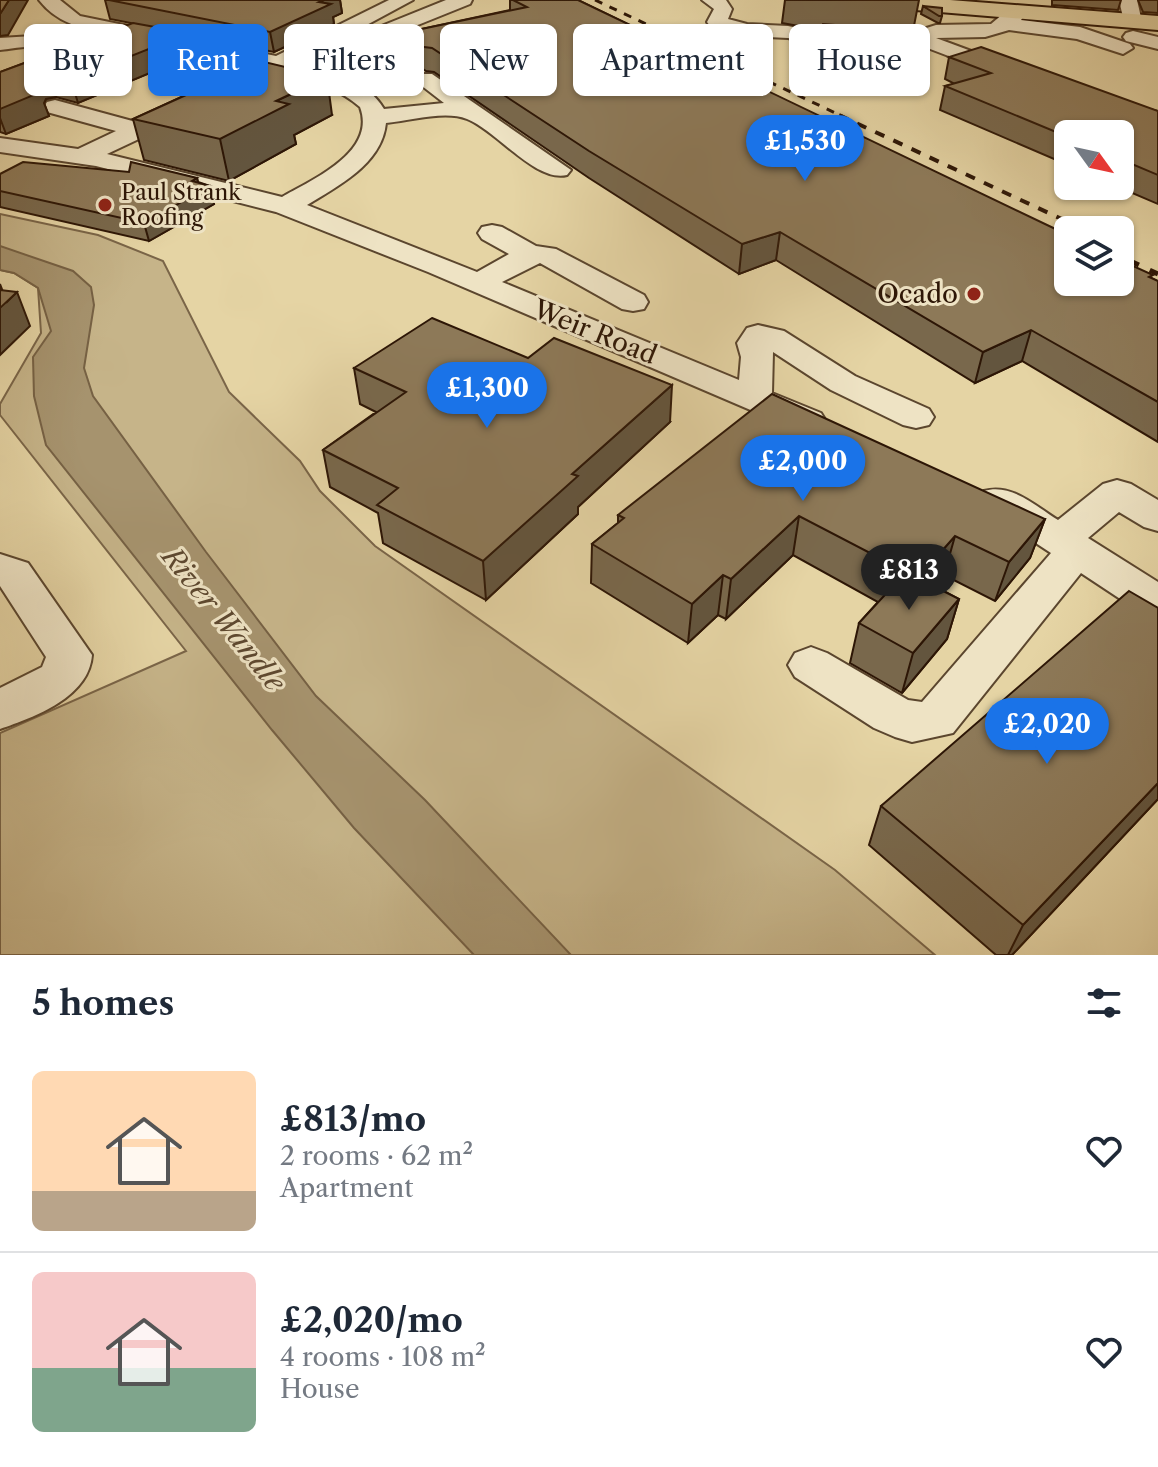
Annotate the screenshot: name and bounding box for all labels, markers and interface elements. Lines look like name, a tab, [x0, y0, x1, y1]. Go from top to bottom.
chip: Buy	[24, 24, 132, 96]
chip: Rent	[148, 24, 268, 96]
chip: Filters	[284, 24, 424, 96]
chip: New	[440, 24, 557, 96]
chip: Apartment	[573, 24, 773, 96]
chip: House	[789, 24, 930, 96]
pin: £1,530	[740, 115, 870, 183]
north arrow	[1054, 120, 1134, 200]
map controls	[1054, 120, 1134, 296]
text: £1,530	[764, 125, 846, 157]
place label: Paul Strank Roofing	[121, 179, 242, 231]
marker: Paul Strank Roofing	[96, 196, 114, 214]
button: layers	[1054, 216, 1134, 296]
place label: Ocado	[877, 278, 958, 310]
marker: Ocado	[965, 285, 983, 303]
street label: Weir Road	[528, 292, 662, 371]
pin: £1,300	[422, 362, 552, 430]
text: £1,300	[445, 372, 529, 404]
pin: £2,000	[738, 435, 868, 503]
text: £2,000	[758, 445, 848, 477]
water label: River Wandle	[154, 538, 294, 699]
pin: £813	[862, 544, 956, 612]
text: £813	[879, 554, 939, 586]
pin: £2,020	[982, 698, 1112, 766]
text: £2,020	[1003, 708, 1091, 740]
icon: filters	[1082, 981, 1126, 1025]
text: 5 homes	[32, 982, 174, 1024]
text: £813/mo	[280, 1098, 426, 1140]
icon: home	[96, 1103, 192, 1199]
icon: heart	[1082, 1129, 1126, 1173]
text: 2 rooms · 62 m²	[280, 1140, 473, 1172]
text: Apartment	[280, 1172, 413, 1204]
text: £2,020/mo	[280, 1299, 463, 1341]
icon: home	[96, 1304, 192, 1400]
icon: heart	[1082, 1330, 1126, 1374]
text: 4 rooms · 108 m²	[280, 1341, 486, 1373]
text: House	[280, 1373, 360, 1405]

